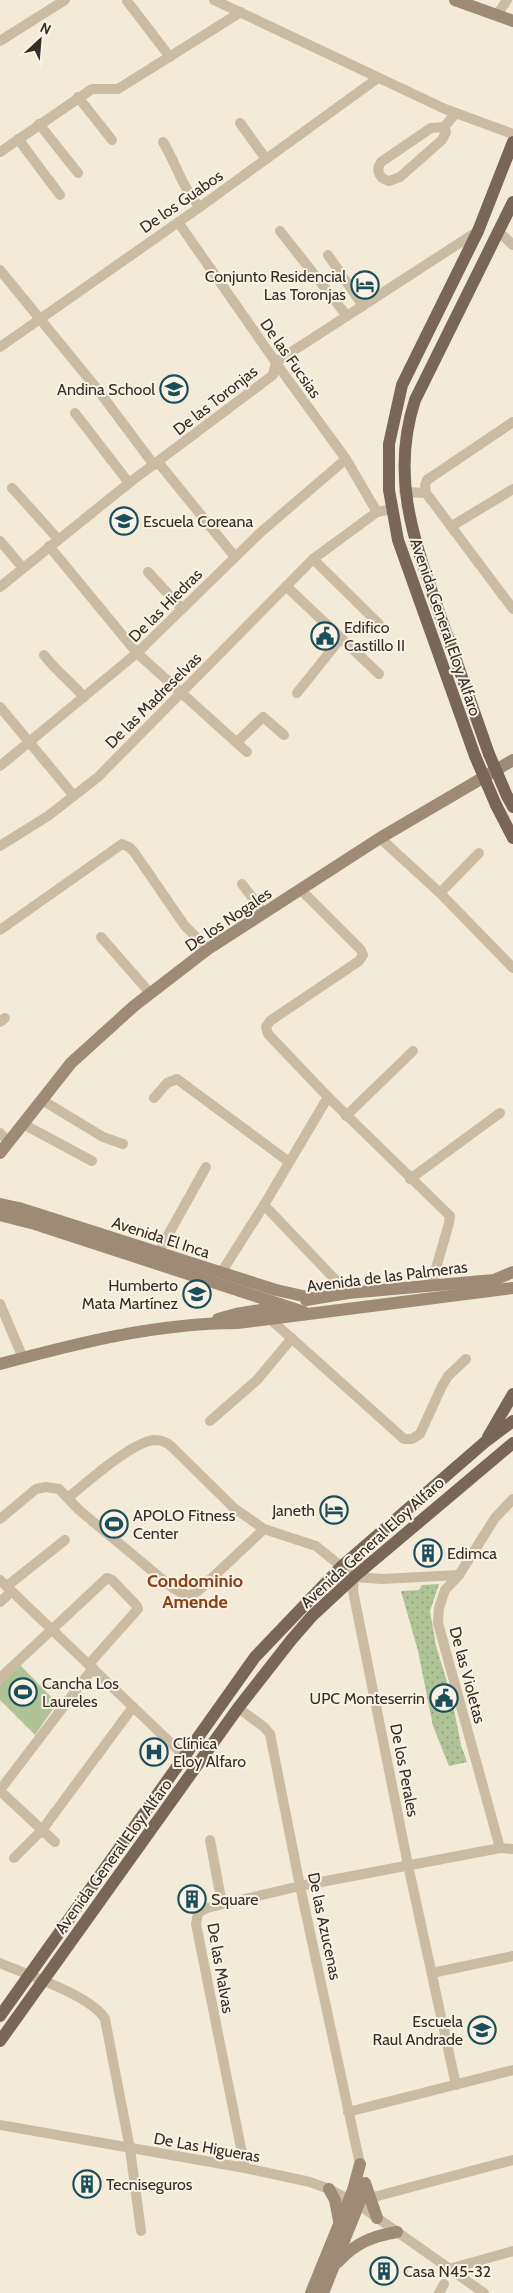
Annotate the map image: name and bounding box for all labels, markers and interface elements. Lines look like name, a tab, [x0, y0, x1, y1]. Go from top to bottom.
north arrow	[15, 15, 65, 65]
text: N	[37, 18, 54, 39]
street label: De los Guabos	[136, 166, 227, 237]
place label: Conjunto Residencial Las Toronjas	[205, 267, 346, 304]
hotel icon: Conjunto Residencial Las Toronjas	[350, 270, 380, 300]
street label: De las Fucsias	[256, 315, 325, 402]
street label: De las Toronjas	[170, 361, 261, 439]
school or university icon: Andina School	[159, 374, 189, 404]
place label: Andina School	[57, 380, 155, 399]
school or university icon: Escuela Coreana	[109, 506, 139, 536]
place label: Escuela Coreana	[143, 512, 253, 531]
street label: Avenida General Eloy Alfaro	[406, 536, 485, 719]
street label: De las Hiedras	[125, 564, 206, 646]
place label: Edifico Castillo II	[344, 618, 405, 655]
public building icon: Edifico Castillo II	[310, 621, 340, 651]
street label: De las Madreselvas	[101, 648, 206, 752]
street label: De los Nogales	[181, 883, 275, 955]
street label: Avenida El Inca	[110, 1213, 212, 1262]
street label: Avenida de las Palmeras	[306, 1257, 469, 1296]
place label: Humberto Mata Martínez	[82, 1276, 178, 1313]
school or university icon: Humberto Mata Martínez	[182, 1279, 212, 1309]
street label: Avenida General Eloy Alfaro	[297, 1473, 448, 1612]
hotel icon: Janeth	[319, 1495, 349, 1525]
place label: Janeth	[271, 1501, 315, 1520]
place label: APOLO Fitness Center	[133, 1506, 236, 1543]
sports icon: APOLO Fitness Center	[99, 1509, 129, 1539]
building icon: Edimca	[413, 1538, 443, 1568]
place label: Edimca	[447, 1544, 497, 1563]
district label: Condominio Amende	[147, 1570, 243, 1613]
street label: De las Violetas	[445, 1625, 490, 1726]
place label: Cancha Los Laureles	[42, 1674, 119, 1711]
sports icon: Cancha Los Laureles	[8, 1677, 38, 1707]
public building icon: UPC Monteserrin	[429, 1683, 459, 1713]
place label: UPC Monteserrin	[310, 1689, 425, 1708]
street label: De los Perales	[386, 1722, 423, 1819]
place label: Clínica Eloy Alfaro	[173, 1734, 246, 1771]
hospital icon: Clínica Eloy Alfaro	[139, 1737, 169, 1767]
street label: Avenida General Eloy Alfaro	[51, 1775, 176, 1937]
street label: De las Azucenas	[304, 1871, 345, 1982]
building icon: Square	[177, 1884, 207, 1914]
place label: Square	[211, 1890, 258, 1909]
street label: De las Malvas	[203, 1921, 238, 2015]
place label: Escuela Raul Andrade	[373, 2012, 463, 2049]
school or university icon: Escuela Raul Andrade	[467, 2015, 497, 2045]
street label: De Las Higueras	[152, 2129, 262, 2166]
building icon: Tecniseguros	[72, 2169, 102, 2199]
place label: Tecniseguros	[106, 2175, 193, 2194]
building icon: Casa N45-32	[369, 2256, 399, 2286]
place label: Casa N45-32	[403, 2262, 491, 2281]

